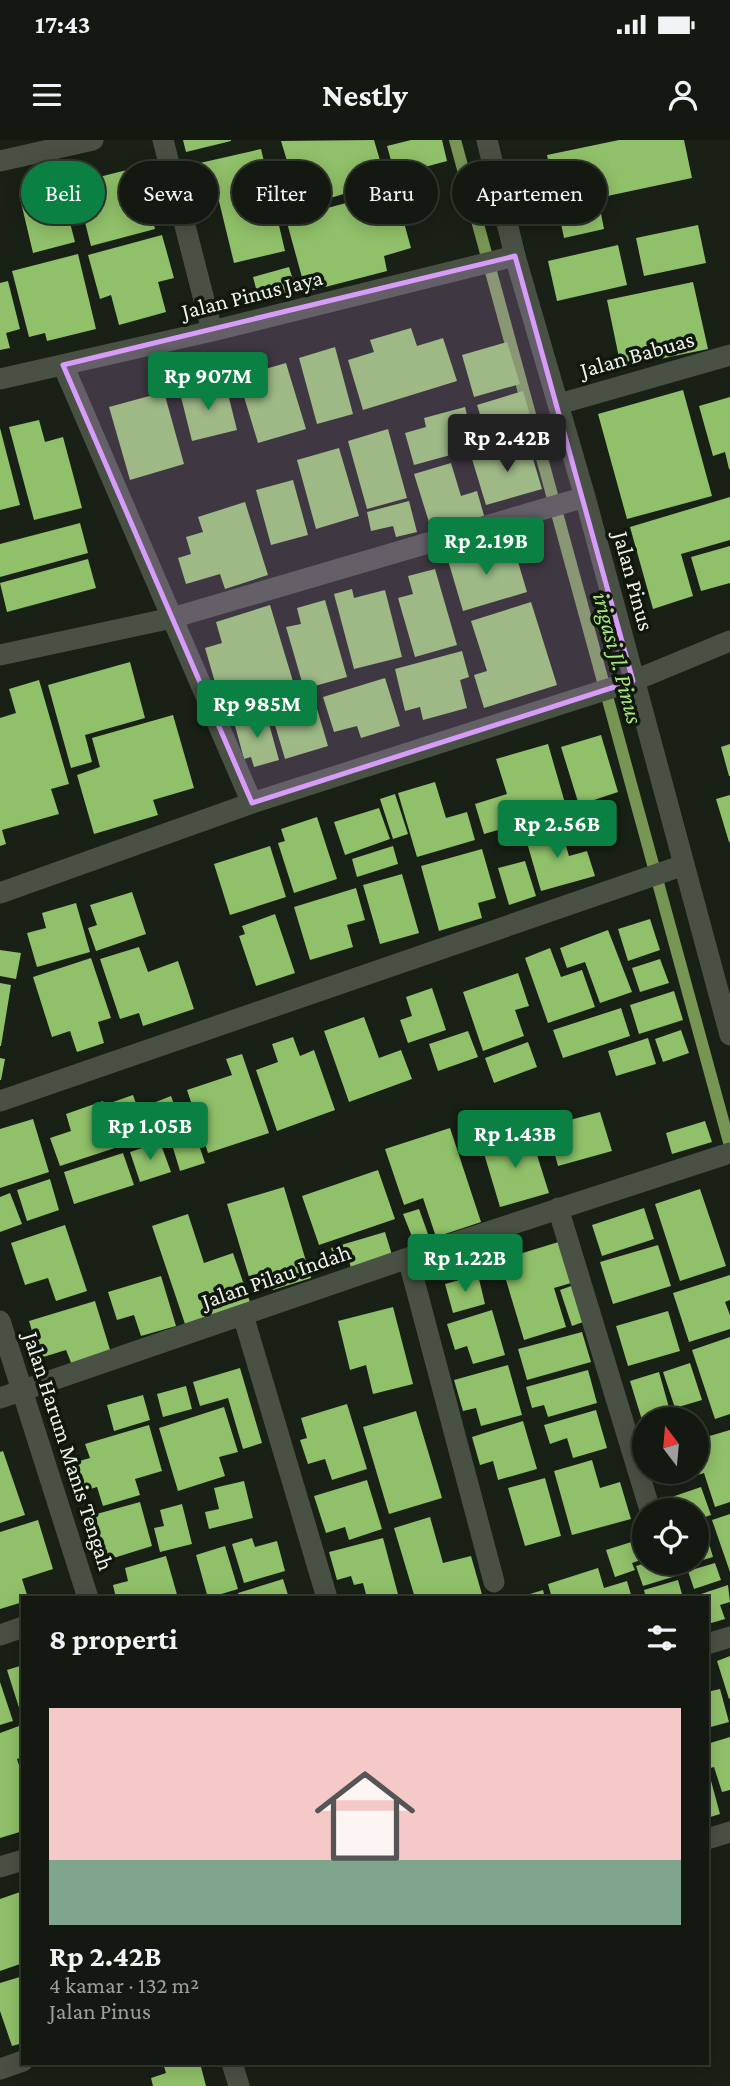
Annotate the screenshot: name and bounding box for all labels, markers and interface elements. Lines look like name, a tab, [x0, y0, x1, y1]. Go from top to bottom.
text: 17:43	[35, 10, 91, 39]
icon: menu	[28, 76, 66, 114]
icon: person	[664, 76, 702, 114]
text: Nestly	[322, 77, 408, 113]
chip: Beli	[21, 161, 105, 224]
chip: Sewa	[119, 161, 218, 224]
chip: Filter	[232, 161, 331, 224]
chip: Baru	[345, 161, 438, 224]
chip: Apartemen	[452, 161, 607, 224]
street label: Jalan Pinus Jaya	[177, 264, 326, 325]
street label: Jalan Babuas	[575, 325, 697, 383]
pin: Rp 907M	[143, 352, 273, 412]
text: Rp 907M	[164, 362, 252, 388]
pin: Rp 2.42B	[435, 414, 579, 474]
text: Rp 2.42B	[464, 424, 550, 450]
pin: Rp 2.19B	[414, 518, 558, 577]
street label: Jalan Pinus	[608, 526, 660, 634]
text: Rp 2.19B	[444, 527, 528, 553]
water label: irigasi Jl. Pinus	[588, 589, 649, 727]
pin: Rp 985M	[192, 680, 322, 740]
text: Rp 985M	[213, 690, 301, 716]
pin: Rp 2.56B	[485, 800, 629, 860]
text: Rp 2.56B	[514, 810, 600, 836]
pin: Rp 1.05B	[78, 1102, 222, 1162]
pin: Rp 1.43B	[443, 1110, 587, 1170]
text: Rp 1.05B	[108, 1112, 192, 1138]
text: Rp 1.43B	[474, 1120, 556, 1146]
pin: Rp 1.22B	[393, 1234, 537, 1294]
street label: Jalan Pilau Indah	[196, 1238, 354, 1314]
text: Rp 1.22B	[424, 1244, 506, 1270]
street label: Jalan Harum Manis Tengah	[18, 1327, 120, 1574]
north arrow	[632, 1407, 709, 1484]
map controls	[632, 1407, 709, 1575]
button: locate	[632, 1498, 709, 1575]
icon: filters	[643, 1619, 681, 1657]
text: 8 properti	[49, 1622, 178, 1655]
icon: home	[302, 1753, 428, 1879]
text: Rp 2.42B	[49, 1939, 162, 1972]
text: 4 kamar · 132 m²	[49, 1972, 199, 1998]
text: Jalan Pinus	[49, 1998, 151, 2024]

